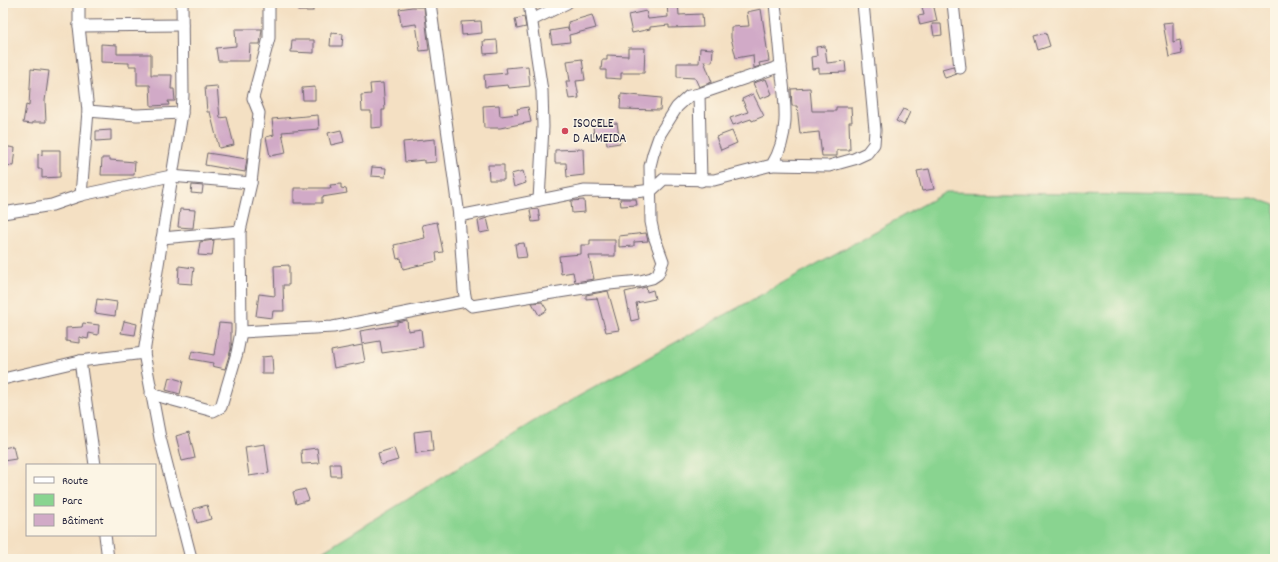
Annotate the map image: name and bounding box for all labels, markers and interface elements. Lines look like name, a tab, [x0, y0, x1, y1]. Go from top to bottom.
place label: ISOCELE D ALMEIDA	[573, 115, 626, 149]
marker: ISOCELE D ALMEIDA	[560, 126, 570, 136]
legend	[26, 464, 156, 536]
text: Route	[62, 473, 88, 490]
text: Parc	[62, 493, 83, 510]
text: Bâtiment	[62, 513, 104, 530]

